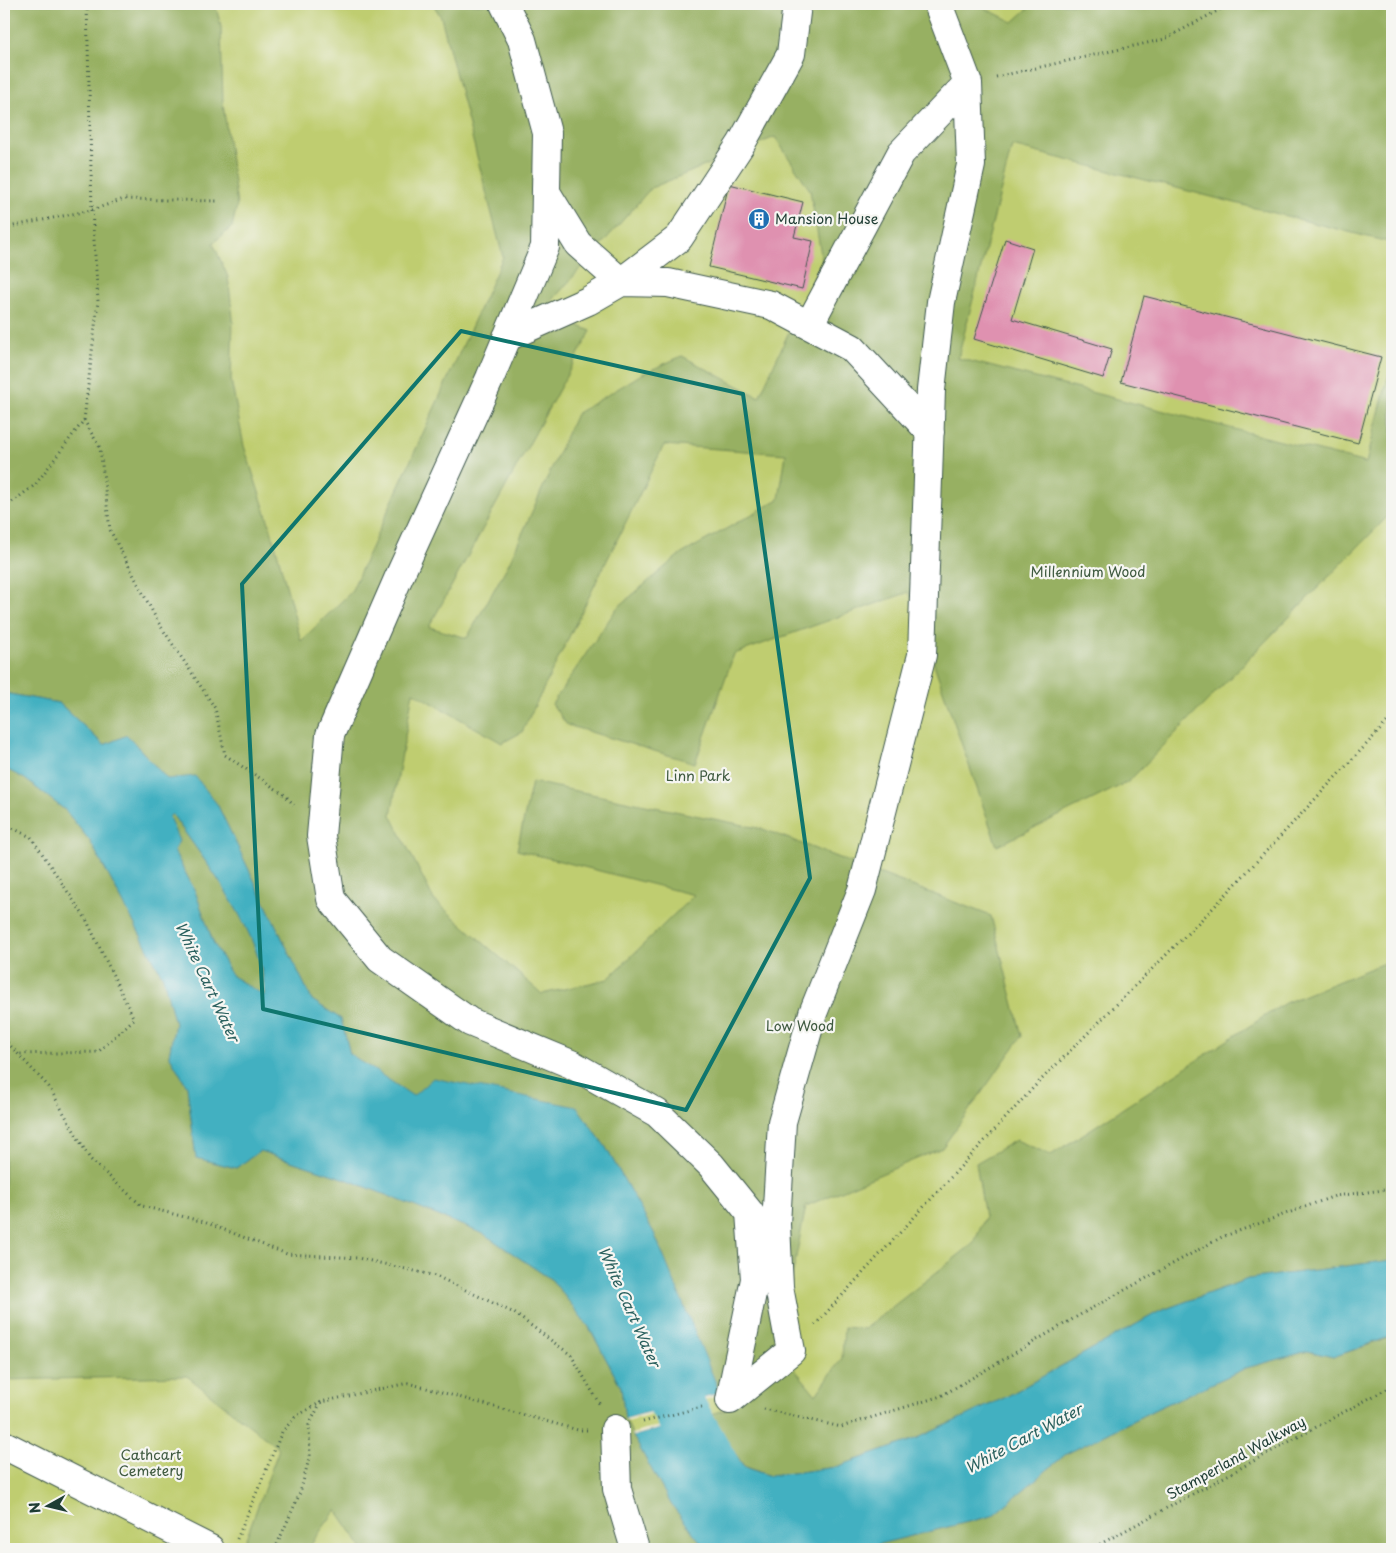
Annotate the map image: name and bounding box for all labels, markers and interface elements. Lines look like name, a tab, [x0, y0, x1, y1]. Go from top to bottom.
building icon: Mansion House	[747, 207, 771, 231]
place label: Mansion House	[775, 208, 879, 229]
park label: Millennium Wood	[1031, 561, 1145, 582]
park label: Linn Park	[666, 765, 731, 786]
water label: White Cart Water	[170, 918, 247, 1047]
park label: Low Wood	[766, 1015, 834, 1036]
water label: White Cart Water	[593, 1242, 668, 1372]
water label: White Cart Water	[961, 1396, 1088, 1478]
street label: Stamperland Walkway	[1163, 1411, 1309, 1504]
park label: Cathcart Cemetery	[118, 1444, 184, 1481]
north arrow	[22, 1480, 72, 1530]
text: N	[23, 1501, 46, 1515]

